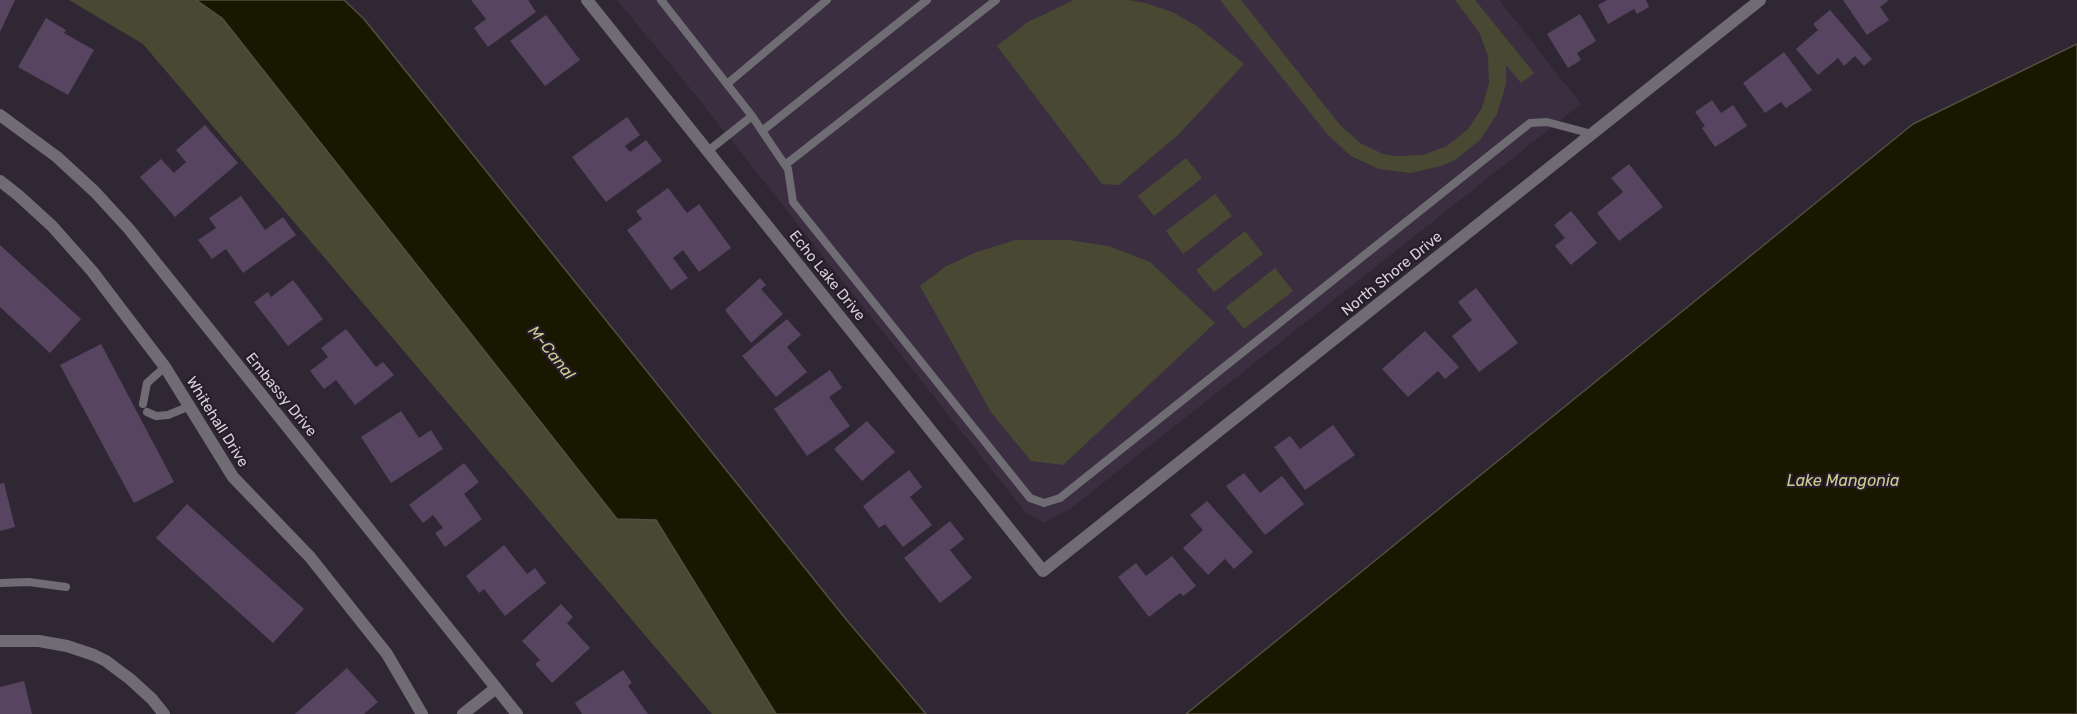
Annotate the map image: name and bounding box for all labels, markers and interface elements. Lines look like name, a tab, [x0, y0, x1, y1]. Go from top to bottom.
street label: Echo Lake Drive	[785, 227, 869, 325]
street label: North Shore Drive	[1338, 228, 1446, 320]
water label: M-Canal	[524, 322, 578, 384]
street label: Embassy Drive	[242, 349, 320, 441]
street label: Whitehall Drive	[182, 373, 252, 471]
water label: Lake Mangonia	[1787, 471, 1899, 491]

